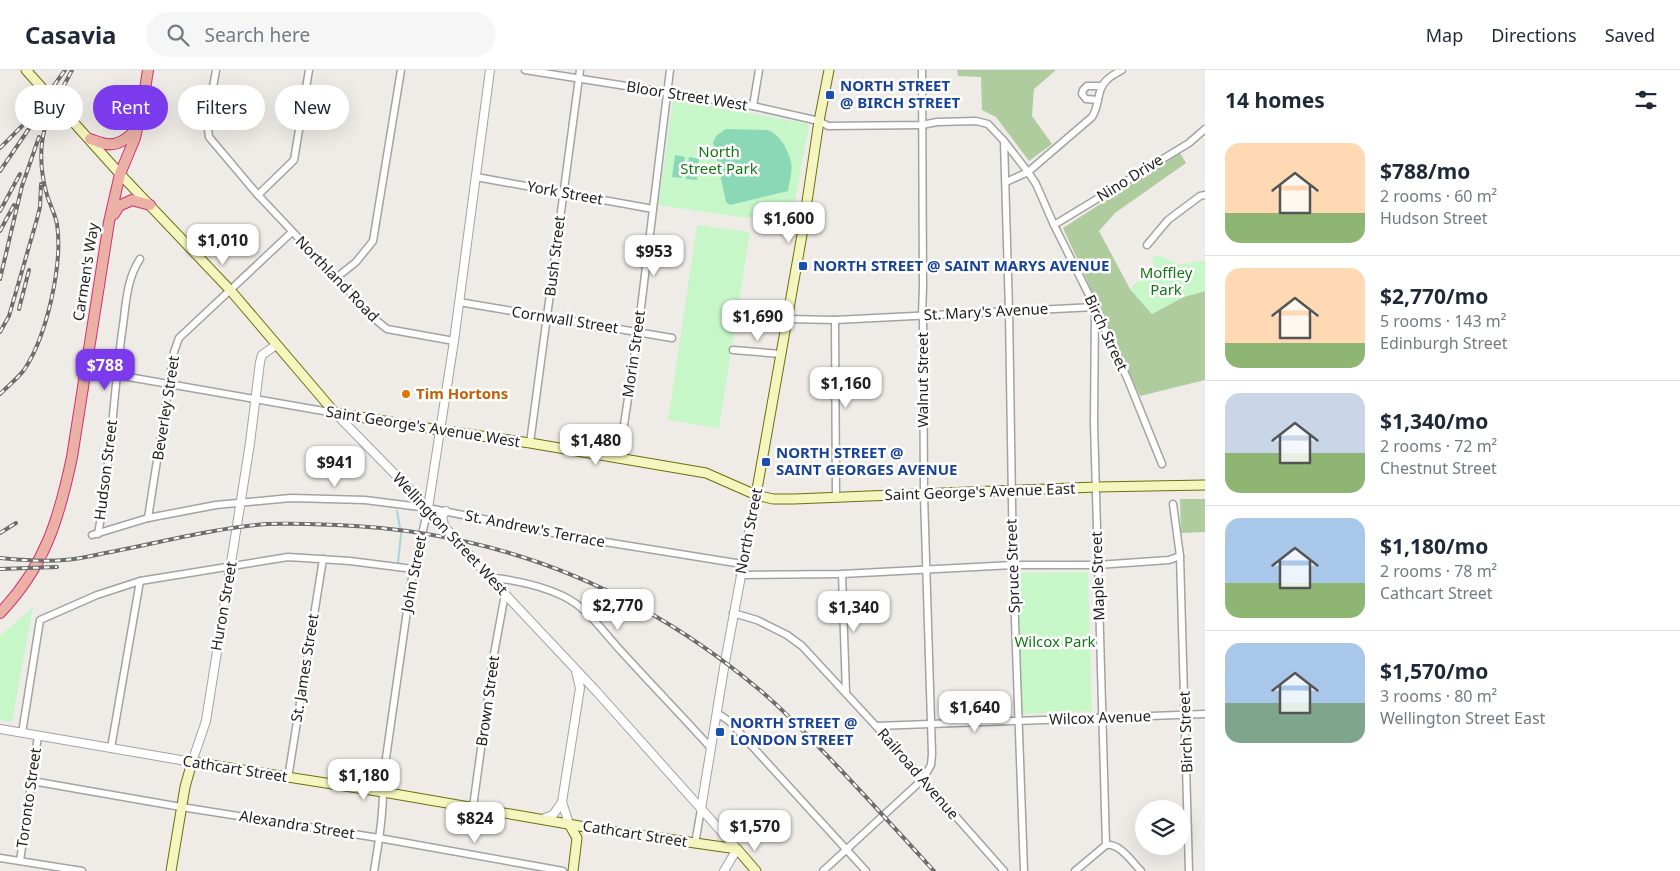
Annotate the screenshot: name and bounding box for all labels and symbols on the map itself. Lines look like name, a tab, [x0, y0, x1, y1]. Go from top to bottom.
place label: NORTH STREET @ BIRCH STREET	[840, 75, 961, 112]
street label: Bloor Street West	[625, 76, 750, 115]
marker: NORTH STREET @ BIRCH STREET	[824, 89, 836, 101]
park label: North Street Park	[680, 141, 758, 178]
street label: Nino Drive	[1093, 149, 1166, 205]
street label: York Street	[526, 175, 605, 209]
pin: $1,600	[748, 202, 830, 244]
street label: Bush Street	[539, 214, 569, 297]
street label: Carmen's Way	[67, 221, 103, 323]
pin: $1,010	[182, 224, 264, 266]
street label: Northland Road	[292, 231, 384, 326]
pin: $953	[624, 234, 684, 277]
place label: NORTH STREET @ SAINT MARYS AVENUE	[813, 255, 1109, 275]
marker: NORTH STREET @ SAINT MARYS AVENUE	[797, 260, 809, 272]
park label: Moffley Park	[1140, 262, 1193, 299]
street label: Birch Street	[1081, 291, 1133, 374]
street label: St. Mary's Avenue	[923, 298, 1049, 324]
pin: $1,690	[717, 300, 799, 342]
street label: Cornwall Street	[510, 301, 621, 337]
street label: Morin Street	[617, 308, 649, 399]
street label: Walnut Street	[912, 332, 932, 428]
pin: $788	[75, 348, 135, 391]
street label: Beverley Street	[147, 354, 183, 462]
pin: $1,160	[805, 366, 887, 409]
place label: Tim Hortons	[416, 383, 508, 403]
marker: Tim Hortons	[400, 388, 412, 400]
street label: Saint George's Avenue West	[325, 401, 522, 451]
street label: Hudson Street	[89, 418, 121, 521]
pin: $1,480	[555, 424, 637, 466]
place label: NORTH STREET @ SAINT GEORGES AVENUE	[776, 442, 958, 479]
pin: $941	[305, 446, 365, 488]
marker: NORTH STREET @ SAINT GEORGES AVENUE	[760, 456, 772, 468]
street label: Wellington Street West	[389, 468, 513, 599]
street label: Saint George's Avenue East	[884, 478, 1076, 504]
street label: North Street	[730, 486, 766, 575]
street label: St. Andrew's Terrace	[464, 505, 607, 551]
street label: Spruce Street	[1000, 518, 1024, 614]
street label: Maple Street	[1085, 530, 1109, 621]
street label: John Street	[395, 533, 430, 616]
street label: Huron Street	[205, 559, 241, 652]
pin: $2,770	[577, 588, 659, 631]
pin: $1,340	[813, 590, 895, 633]
street label: St. James Street	[286, 612, 323, 723]
park label: Wilcox Park	[1014, 631, 1096, 651]
street label: Brown Street	[471, 654, 503, 747]
pin: $1,640	[934, 690, 1016, 733]
street label: Birch Street	[1174, 690, 1196, 773]
street label: Wilcox Avenue	[1049, 705, 1151, 729]
place label: NORTH STREET @ LONDON STREET	[730, 712, 858, 749]
street label: Railroad Avenue	[874, 724, 964, 823]
marker: NORTH STREET @ LONDON STREET	[714, 726, 726, 738]
street label: Toronto Street	[11, 746, 45, 849]
street label: Cathcart Street	[181, 750, 289, 786]
pin: $1,180	[323, 758, 405, 801]
pin: $824	[445, 802, 505, 844]
street label: Alexandra Street	[238, 805, 357, 843]
pin: $1,570	[714, 810, 796, 852]
street label: Cathcart Street	[581, 815, 689, 851]

